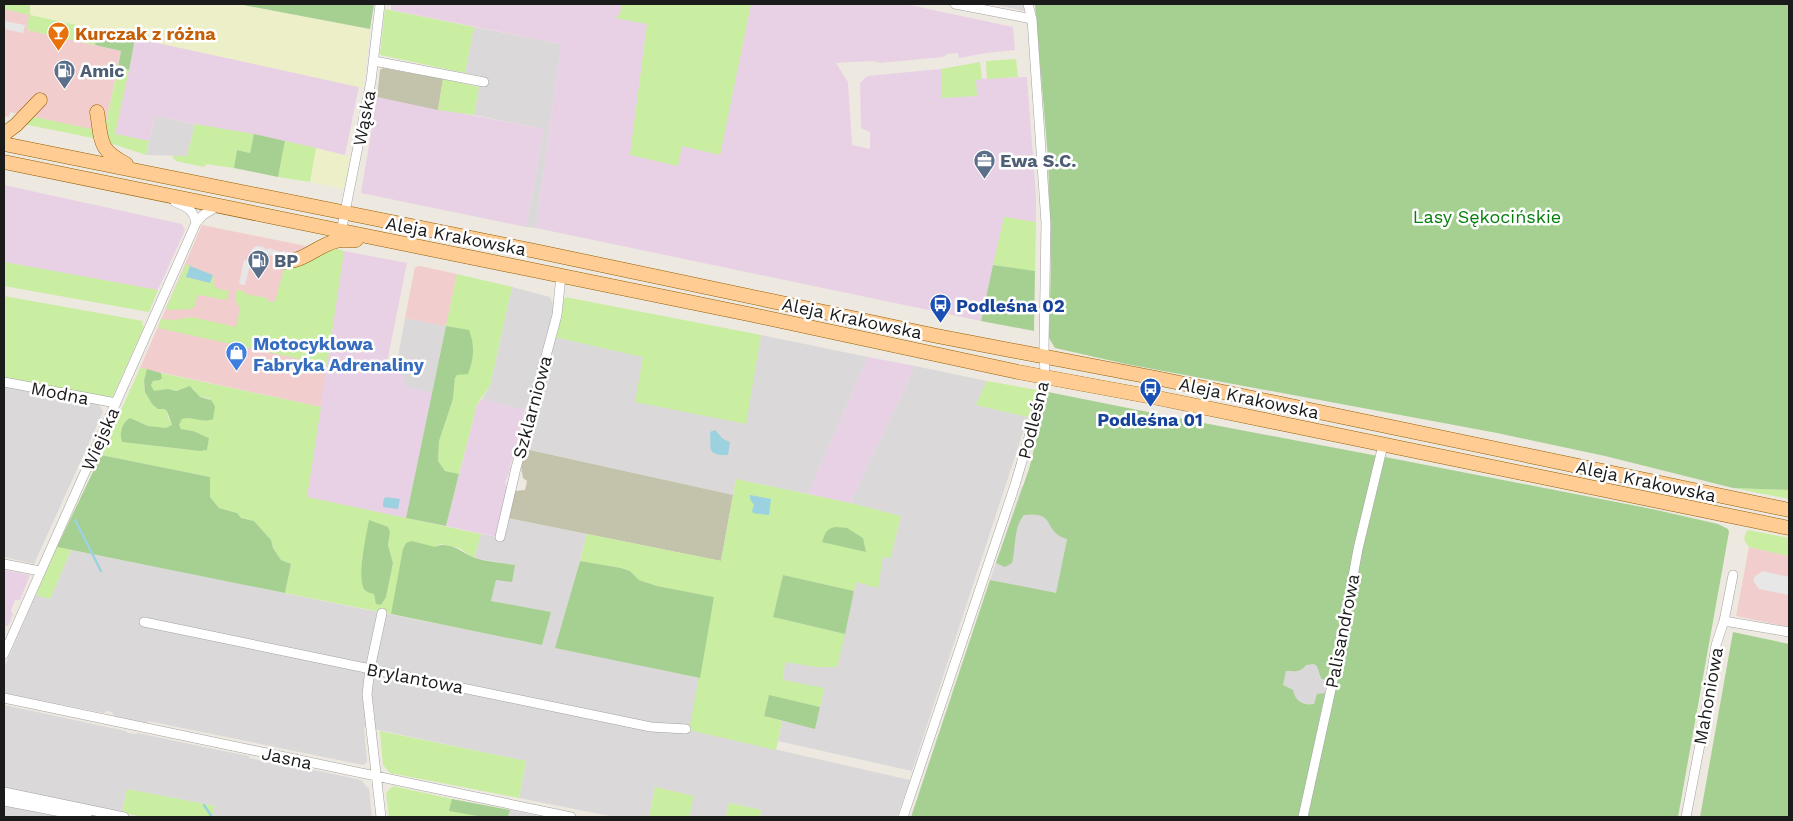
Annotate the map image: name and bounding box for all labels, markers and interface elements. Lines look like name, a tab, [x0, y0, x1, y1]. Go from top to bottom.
bar icon: Kurczak z różna	[47, 21, 71, 52]
place label: Kurczak z różna	[75, 23, 216, 44]
fuel station icon: Amic	[52, 58, 76, 89]
place label: Amic	[80, 60, 125, 81]
street label: Wąska	[348, 88, 380, 148]
office icon: Ewa S.C.	[972, 148, 996, 179]
place label: Ewa S.C.	[1000, 150, 1076, 171]
park label: Lasy Sękocińskie	[1413, 206, 1561, 227]
street label: Aleja Krakowska	[384, 212, 528, 260]
fuel station icon: BP	[246, 248, 270, 279]
place label: BP	[274, 250, 298, 271]
street label: Aleja Krakowska	[780, 293, 924, 343]
bus stop icon: Podleśna 02	[928, 293, 952, 324]
place label: Podleśna 02	[956, 295, 1065, 316]
place label: Motocyklowa Fabryka Adrenaliny	[253, 333, 425, 375]
shop icon: Motocyklowa Fabryka Adrenaliny	[225, 341, 249, 372]
street label: Szklarniowa	[508, 353, 556, 461]
street label: Aleja Krakowska	[1177, 373, 1321, 423]
street label: Modna	[29, 377, 91, 409]
bus stop icon: Podleśna 01	[1138, 377, 1162, 408]
street label: Podleśna	[1013, 379, 1053, 461]
street label: Wiejska	[77, 404, 123, 474]
place label: Podleśna 01	[1097, 409, 1203, 430]
street label: Aleja Krakowska	[1574, 456, 1718, 506]
street label: Palisandrowa	[1321, 572, 1363, 690]
street label: Mahoniowa	[1689, 645, 1727, 747]
street label: Brylantowa	[365, 658, 465, 698]
street label: Jasna	[260, 742, 314, 774]

